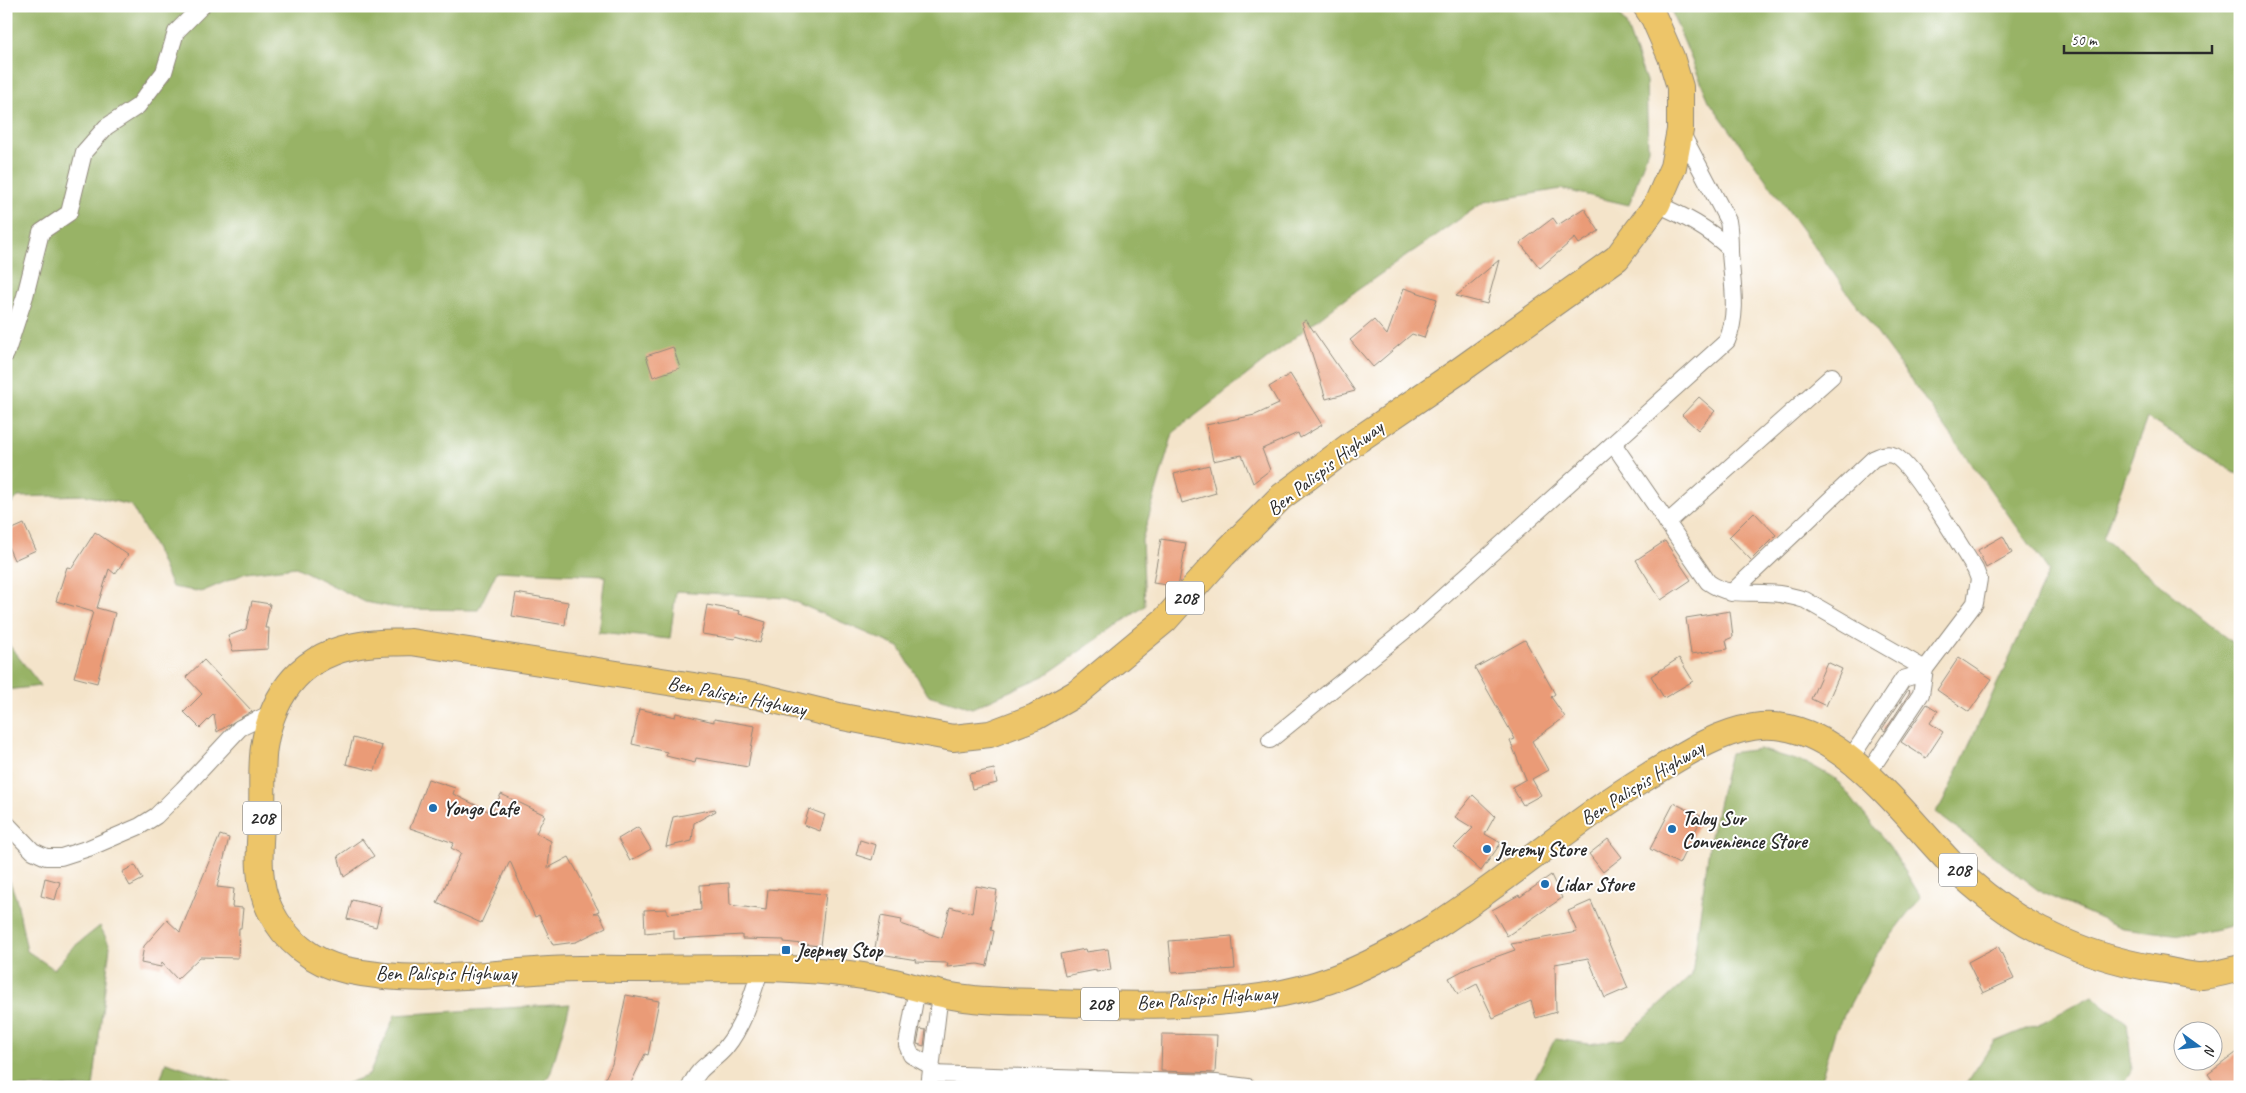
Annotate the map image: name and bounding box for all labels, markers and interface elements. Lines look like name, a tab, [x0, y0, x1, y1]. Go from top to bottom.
scale bar	[2064, 22, 2211, 54]
text: 50 m	[2071, 31, 2098, 50]
street label: Ben Palispis Highway	[1262, 414, 1390, 521]
road number: 208	[1166, 582, 1204, 614]
street label: Ben Palispis Highway	[666, 670, 811, 722]
street label: Ben Palispis Highway	[1576, 734, 1710, 831]
place label: Yongo Cafe	[443, 796, 521, 821]
road number: 208	[243, 801, 281, 834]
marker: Yongo Cafe	[427, 802, 439, 814]
place label: Taloy Sur Convenience Store	[1682, 806, 1809, 854]
marker: Taloy Sur Convenience Store	[1666, 823, 1678, 835]
place label: Jeremy Store	[1495, 837, 1588, 862]
marker: Jeremy Store	[1481, 843, 1493, 855]
road number: 208	[1939, 854, 1977, 886]
place label: Lidar Store	[1555, 872, 1636, 897]
marker: Lidar Store	[1539, 878, 1551, 890]
place label: Jeepney Stop	[794, 938, 884, 963]
marker: Jeepney Stop	[780, 944, 792, 956]
street label: Ben Palispis Highway	[376, 961, 518, 986]
street label: Ben Palispis Highway	[1136, 980, 1280, 1015]
road number: 208	[1081, 988, 1119, 1021]
north arrow	[2174, 1020, 2224, 1070]
text: N	[2200, 1043, 2219, 1058]

